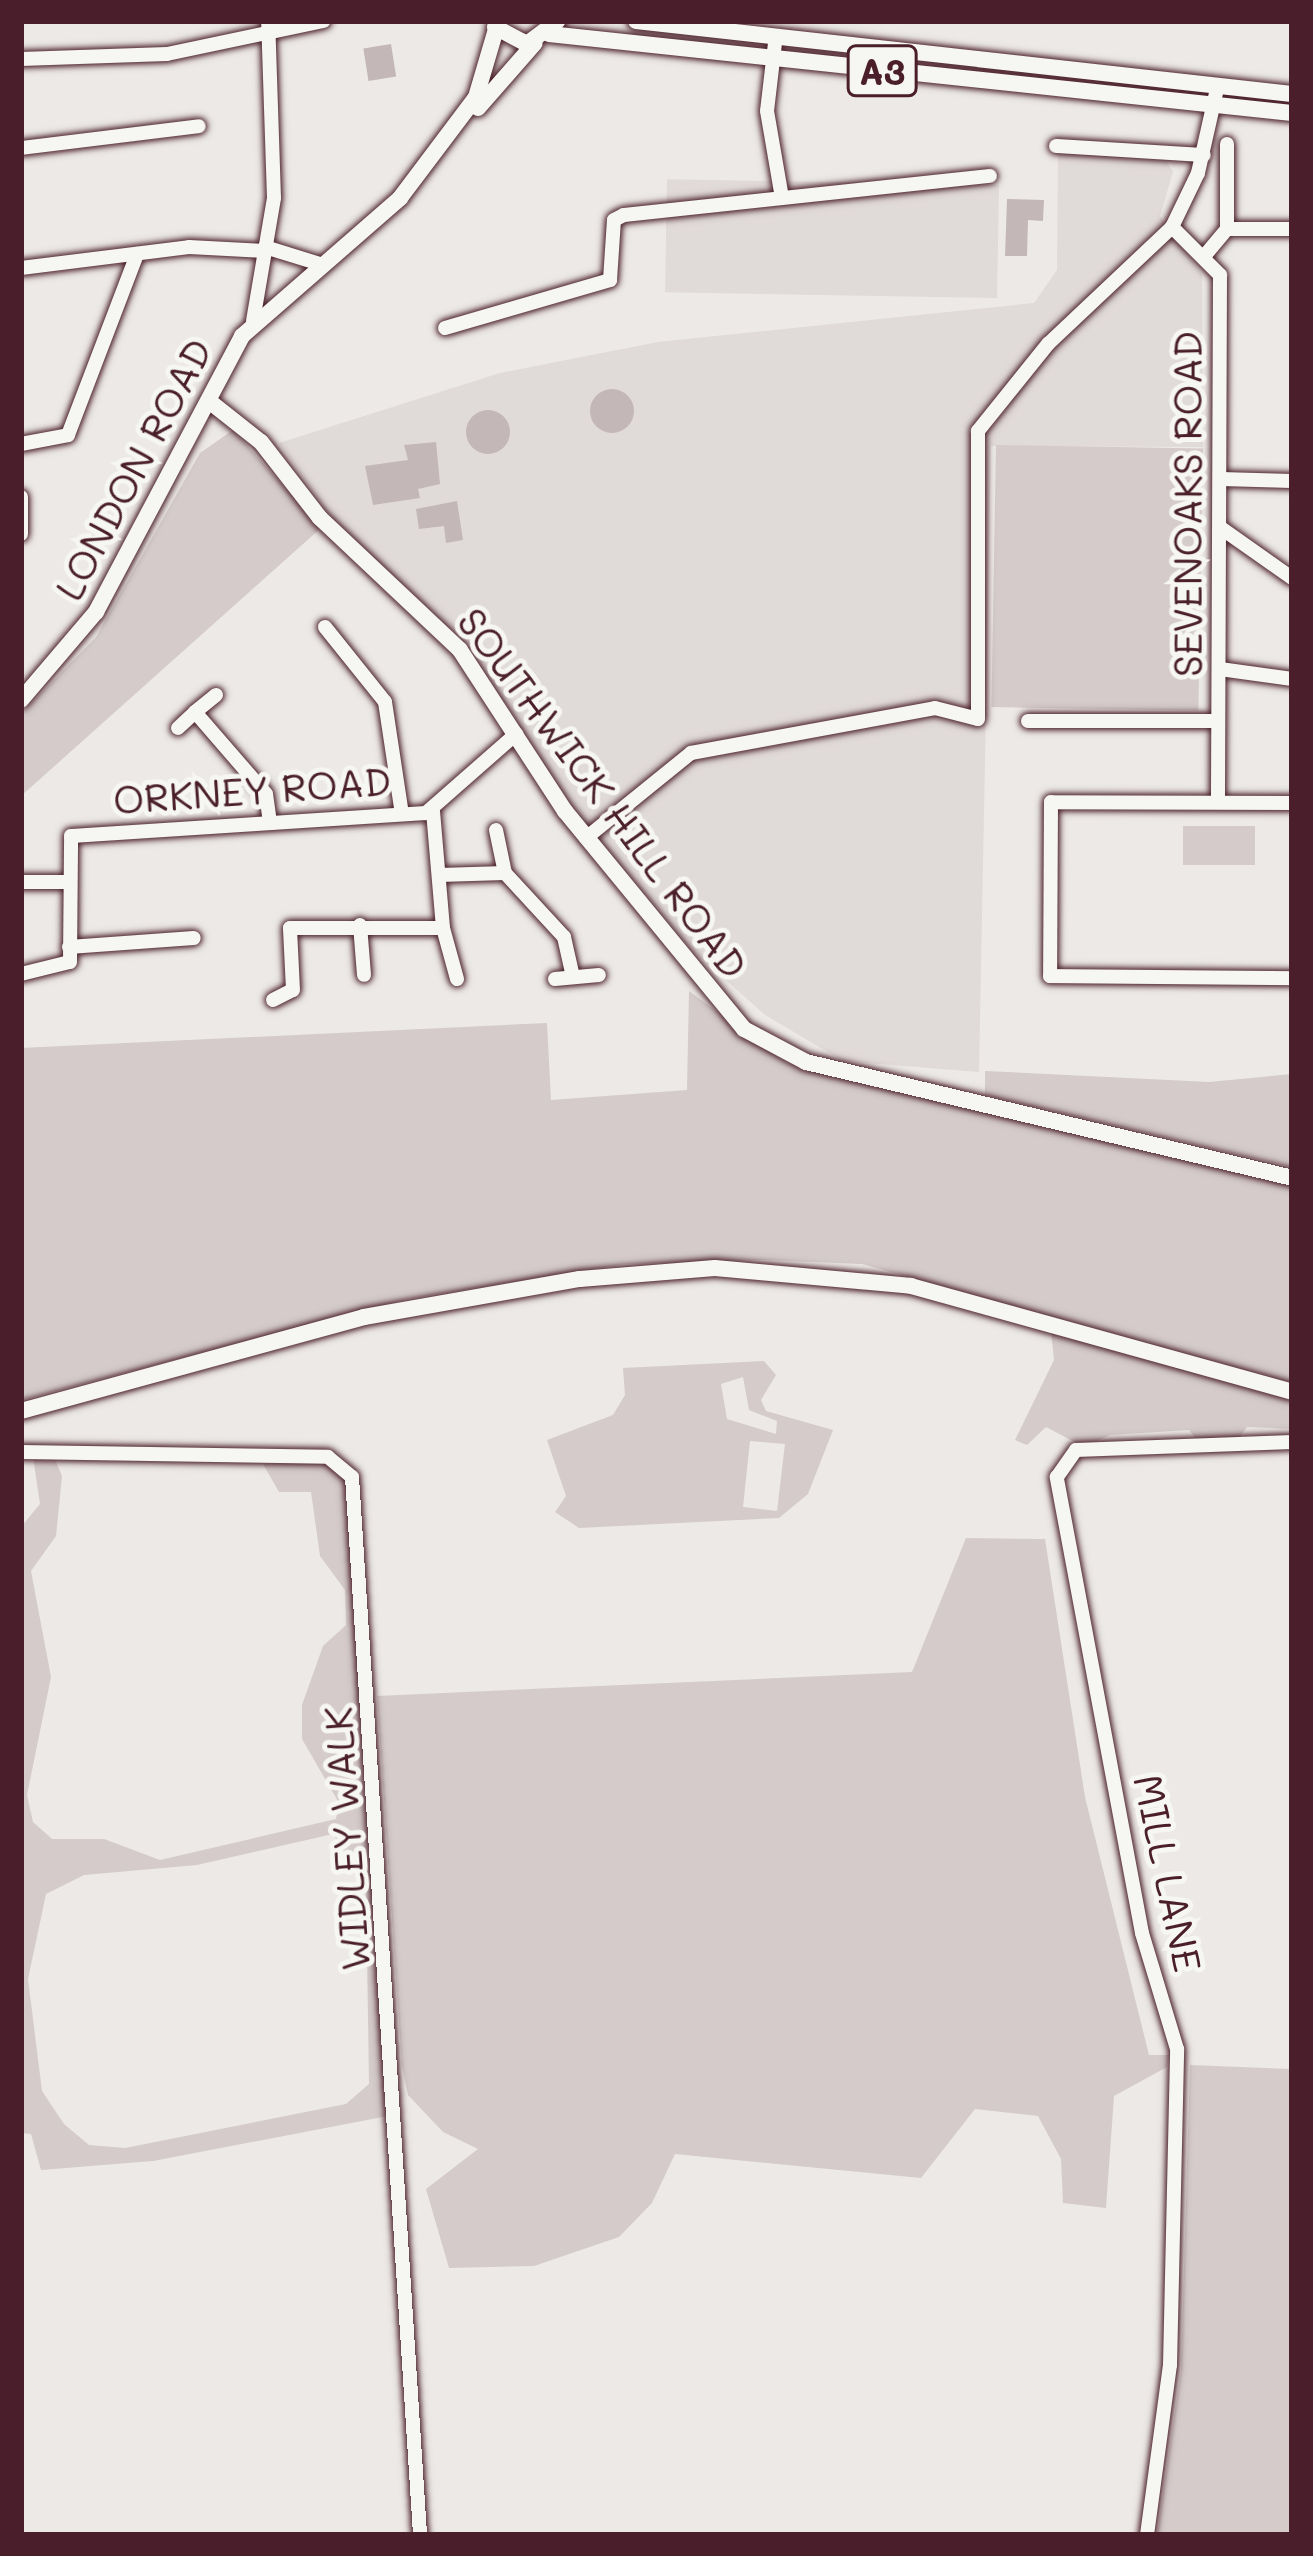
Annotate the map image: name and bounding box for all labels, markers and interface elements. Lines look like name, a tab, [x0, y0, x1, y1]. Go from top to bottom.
road number: A3	[846, 41, 918, 101]
street label: LONDON ROAD	[45, 331, 221, 607]
street label: SEVENOAKS ROAD	[1164, 331, 1210, 677]
street label: SOUTHWICK HILL ROAD	[448, 599, 758, 987]
street label: ORKNEY ROAD	[112, 757, 392, 823]
street label: WIDLEY WALK	[313, 1705, 379, 1973]
street label: MILL LANE	[1124, 1770, 1212, 1976]

